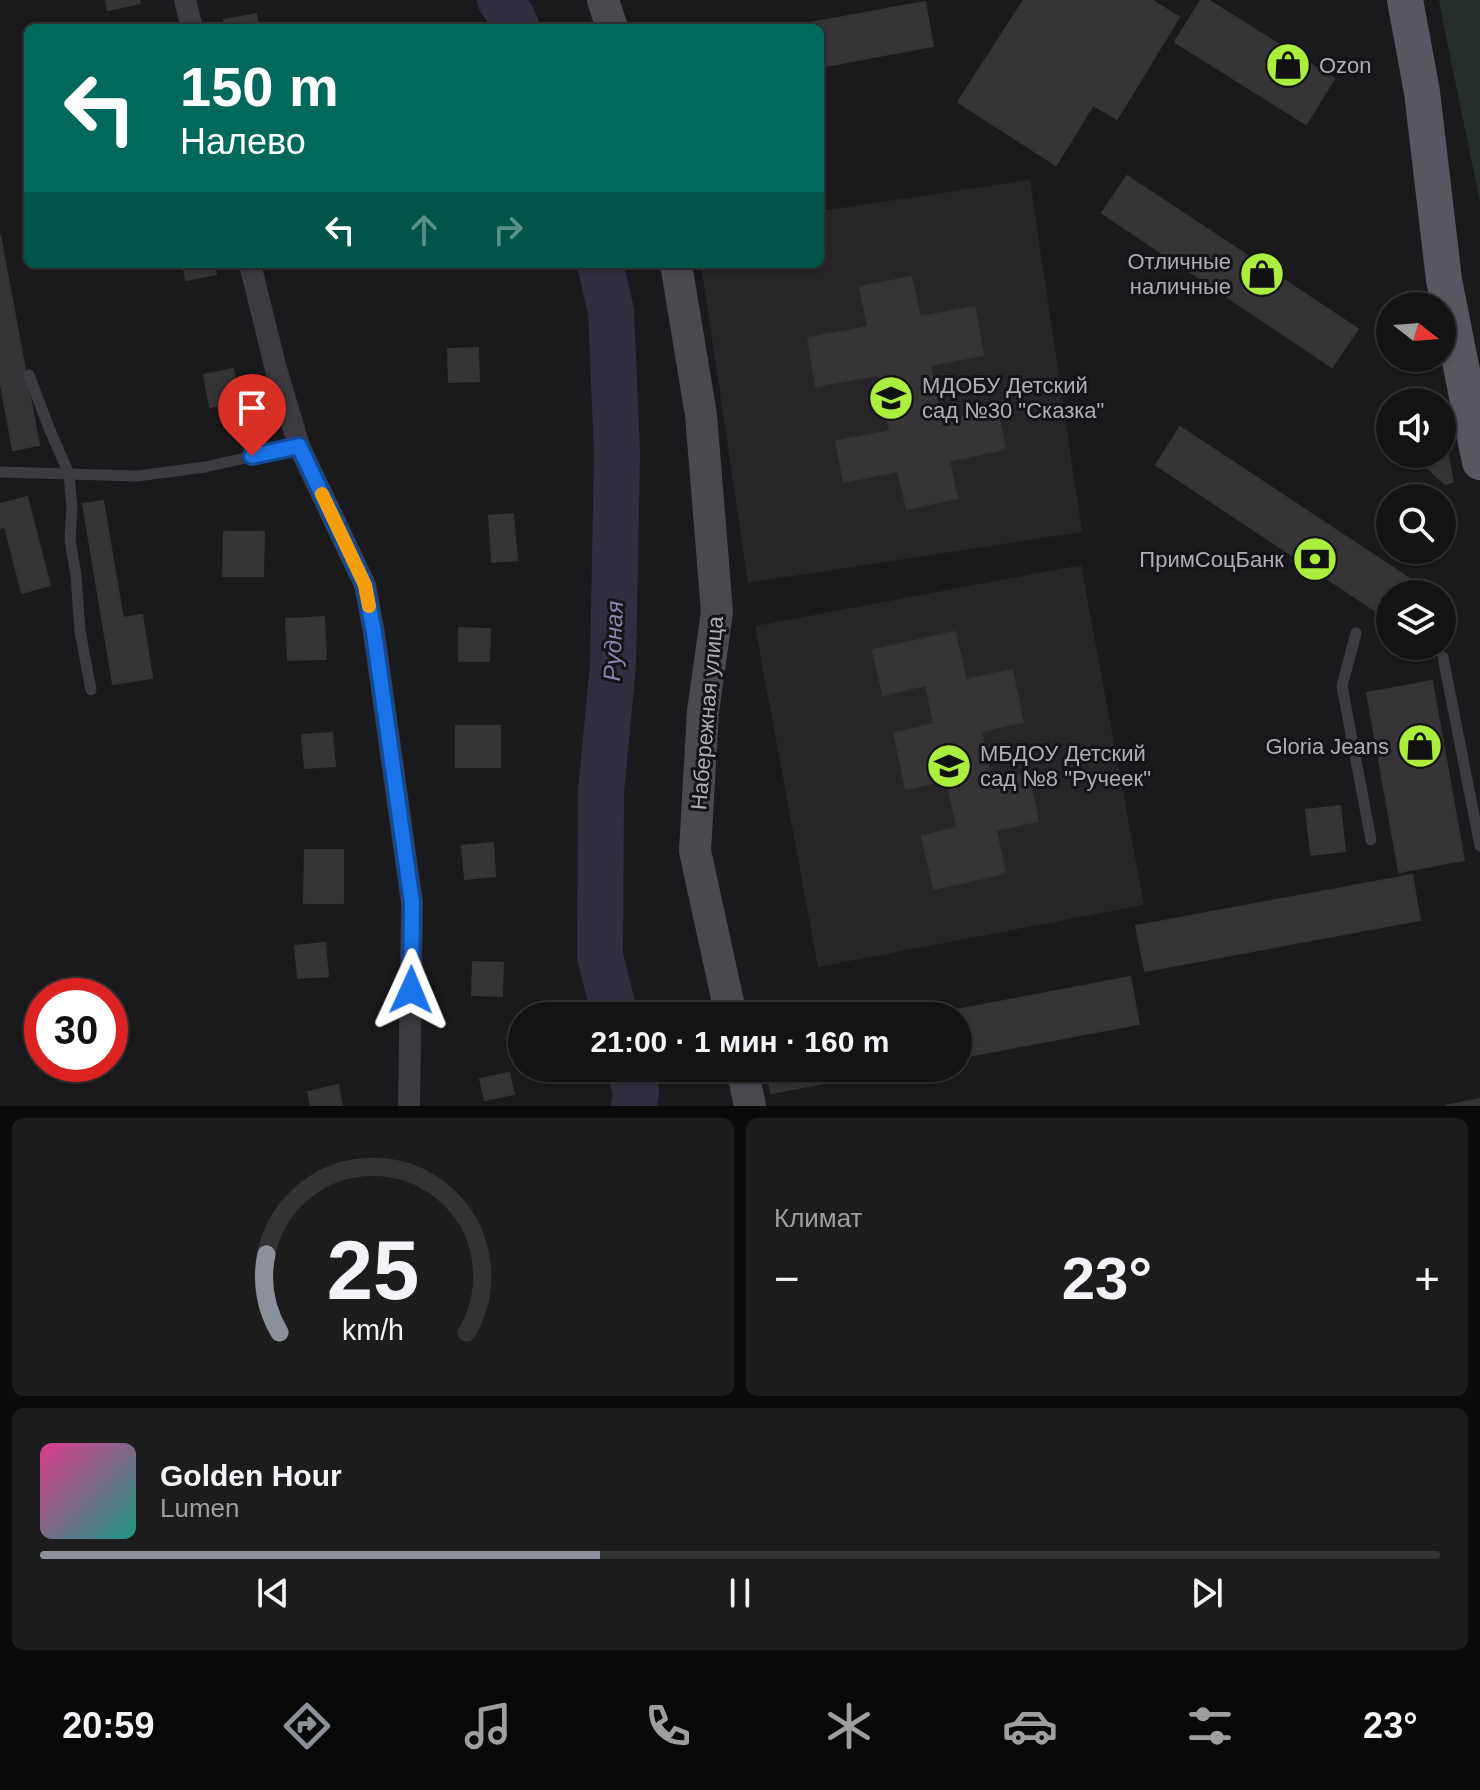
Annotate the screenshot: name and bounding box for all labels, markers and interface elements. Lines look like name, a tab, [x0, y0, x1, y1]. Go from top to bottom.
shop icon: Ozon	[1264, 41, 1312, 89]
place label: Ozon	[1319, 53, 1372, 78]
text: 150 m	[180, 55, 339, 118]
icon: left	[48, 56, 152, 160]
text: Налево	[180, 121, 306, 162]
icon: left	[318, 208, 362, 252]
icon: ahead	[402, 208, 446, 252]
icon: right	[486, 208, 530, 252]
place label: Отличные наличные	[1128, 249, 1231, 299]
shop icon: Отличные наличные	[1238, 250, 1286, 298]
north arrow	[1376, 292, 1456, 372]
map controls	[1376, 292, 1456, 660]
place label: МДОБУ Детский сад №30 "Сказка"	[922, 373, 1104, 423]
pin	[218, 374, 286, 456]
school or university icon: МДОБУ Детский сад №30 "Сказка"	[867, 374, 915, 422]
icon: arrive	[230, 386, 274, 430]
button: sound	[1376, 388, 1456, 468]
button: search	[1376, 484, 1456, 564]
bank icon: ПримСоцБанк	[1291, 535, 1339, 583]
place label: ПримСоцБанк	[1139, 547, 1284, 572]
button: layers	[1376, 580, 1456, 660]
water label: Рудная	[598, 600, 628, 682]
street label: Набережная улица	[686, 614, 728, 811]
shop icon: Gloria Jeans	[1396, 722, 1444, 770]
place label: Gloria Jeans	[1265, 734, 1389, 759]
place label: МБДОУ Детский сад №8 "Ручеек"	[980, 741, 1151, 791]
school or university icon: МБДОУ Детский сад №8 "Ручеек"	[925, 742, 973, 790]
position arrow	[369, 948, 453, 1032]
speed limit sign: 30	[24, 978, 128, 1082]
text: 21:00 · 1 мин · 160 m	[591, 1025, 889, 1058]
text: Климат	[774, 1203, 863, 1233]
text: 25	[327, 1224, 419, 1317]
text: 23°	[1062, 1245, 1152, 1312]
text: −	[774, 1254, 800, 1303]
text: +	[1414, 1254, 1440, 1303]
text: km/h	[342, 1314, 404, 1346]
text: Golden Hour	[160, 1459, 342, 1492]
text: Lumen	[160, 1493, 240, 1523]
icon: previous	[251, 1571, 295, 1615]
icon: pause	[718, 1571, 762, 1615]
icon: next	[1185, 1571, 1229, 1615]
icon: directions	[279, 1698, 335, 1754]
icon: music	[460, 1698, 516, 1754]
icon: phone	[640, 1698, 696, 1754]
icon: climate	[821, 1698, 877, 1754]
icon: car	[1002, 1698, 1058, 1754]
icon: filters	[1182, 1698, 1238, 1754]
text: 20:59	[62, 1705, 154, 1746]
text: 23°	[1363, 1705, 1418, 1746]

